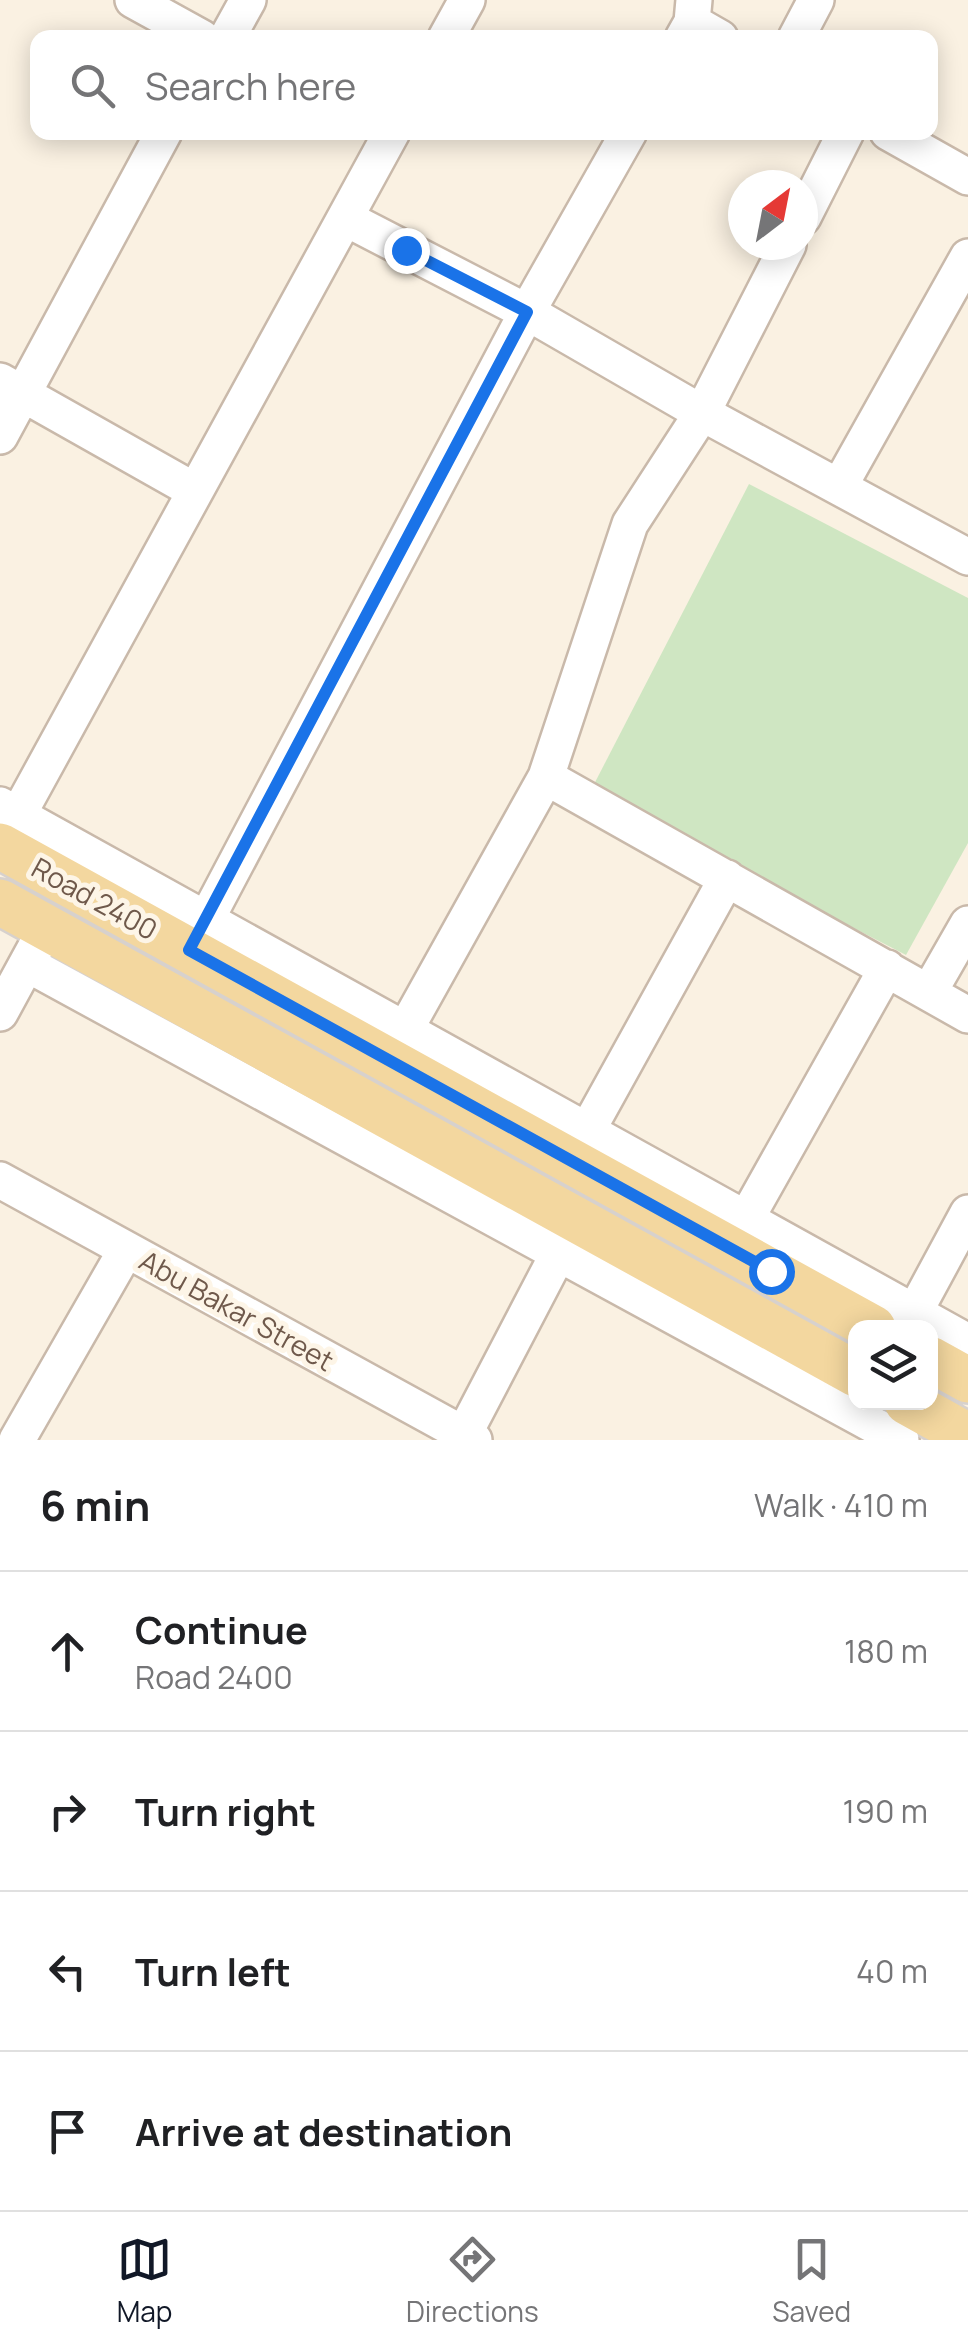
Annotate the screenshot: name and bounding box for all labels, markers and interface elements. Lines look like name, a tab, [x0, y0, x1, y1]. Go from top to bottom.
search box	[30, 30, 938, 140]
icon: search	[65, 58, 120, 113]
text: Search here	[145, 59, 356, 111]
north arrow	[728, 170, 818, 260]
route end	[384, 228, 430, 274]
street label: Road 2400	[25, 848, 165, 948]
street label: Abu Bakar Street	[133, 1241, 341, 1379]
route start	[749, 1249, 795, 1295]
map controls	[848, 1320, 938, 1410]
button: layers	[848, 1320, 938, 1410]
text: 6 min	[40, 1476, 150, 1534]
text: Walk · 410 m	[754, 1483, 928, 1527]
text: Continue	[135, 1603, 308, 1655]
icon: ahead	[40, 1624, 95, 1679]
text: 180 m	[844, 1629, 928, 1673]
text: Road 2400	[135, 1655, 293, 1699]
icon: right	[40, 1784, 95, 1839]
text: Turn right	[135, 1785, 316, 1837]
text: 190 m	[843, 1789, 928, 1833]
icon: left	[40, 1944, 95, 1999]
text: Turn left	[135, 1945, 291, 1997]
text: 40 m	[856, 1949, 928, 1993]
icon: arrive	[40, 2104, 95, 2159]
text: Arrive at destination	[135, 2105, 512, 2157]
tab: Map	[117, 2232, 172, 2330]
tab: Directions	[406, 2232, 539, 2330]
tab: Saved	[772, 2232, 851, 2330]

